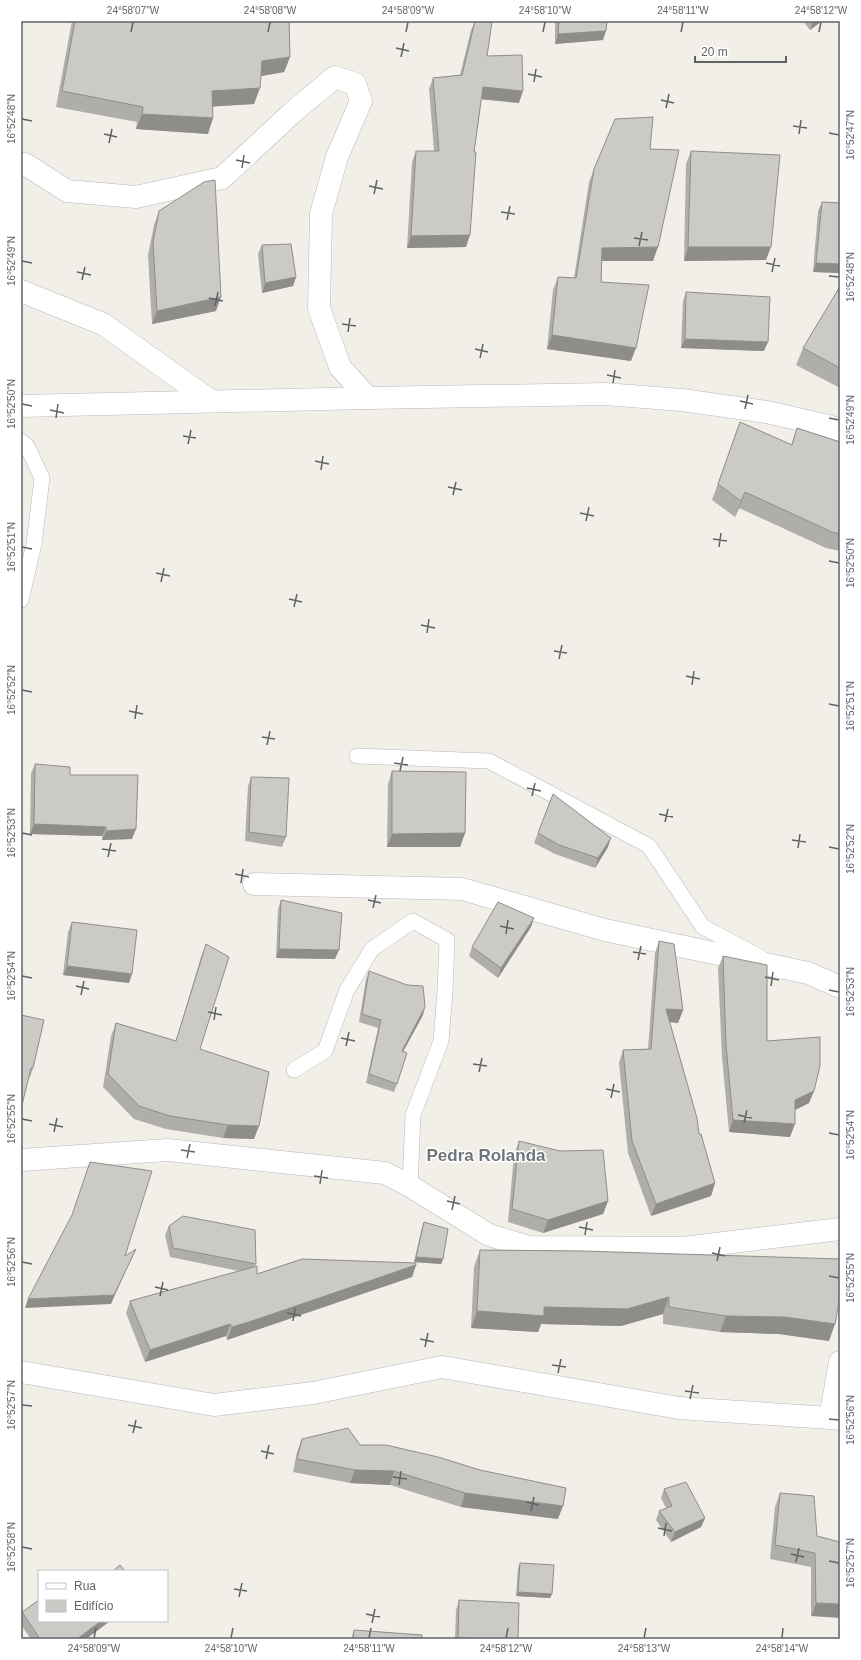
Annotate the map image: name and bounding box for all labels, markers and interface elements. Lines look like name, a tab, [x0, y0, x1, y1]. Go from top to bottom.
text: 24°58'07"W	[107, 5, 160, 16]
text: 24°58'08"W	[244, 5, 297, 16]
text: 24°58'09"W	[382, 5, 435, 16]
text: 24°58'10"W	[519, 5, 572, 16]
text: 24°58'11"W	[657, 5, 709, 16]
text: 24°58'12"W	[795, 5, 848, 16]
scale bar	[695, 38, 786, 64]
text: 20 m	[701, 45, 728, 59]
text: 16°52'48"N	[6, 94, 17, 144]
text: 16°52'47"N	[845, 110, 856, 160]
text: 16°52'49"N	[6, 236, 17, 286]
text: 16°52'48"N	[845, 252, 856, 302]
text: 16°52'50"N	[6, 379, 17, 429]
text: 16°52'49"N	[845, 395, 856, 445]
text: 16°52'51"N	[6, 522, 17, 572]
text: 16°52'50"N	[845, 538, 856, 588]
text: 16°52'52"N	[6, 665, 17, 715]
text: 16°52'51"N	[845, 681, 856, 731]
text: 16°52'53"N	[6, 808, 17, 858]
text: 16°52'52"N	[845, 824, 856, 874]
text: 16°52'54"N	[6, 951, 17, 1001]
text: 16°52'53"N	[845, 967, 856, 1017]
text: 16°52'55"N	[6, 1094, 17, 1144]
text: 16°52'54"N	[845, 1110, 856, 1160]
district label: Pedra Rolanda	[426, 1146, 546, 1165]
text: 16°52'56"N	[6, 1237, 17, 1287]
text: 16°52'55"N	[845, 1253, 856, 1303]
text: 16°52'57"N	[6, 1380, 17, 1430]
text: 16°52'56"N	[845, 1395, 856, 1445]
text: 16°52'58"N	[6, 1522, 17, 1572]
text: 16°52'57"N	[845, 1538, 856, 1588]
legend	[38, 1570, 168, 1622]
text: Rua	[74, 1579, 96, 1593]
text: Edifício	[74, 1599, 114, 1613]
text: 24°58'09"W	[68, 1643, 121, 1654]
text: 24°58'10"W	[205, 1643, 258, 1654]
text: 24°58'11"W	[343, 1643, 395, 1654]
text: 24°58'12"W	[480, 1643, 533, 1654]
text: 24°58'13"W	[618, 1643, 671, 1654]
text: 24°58'14"W	[756, 1643, 809, 1654]

